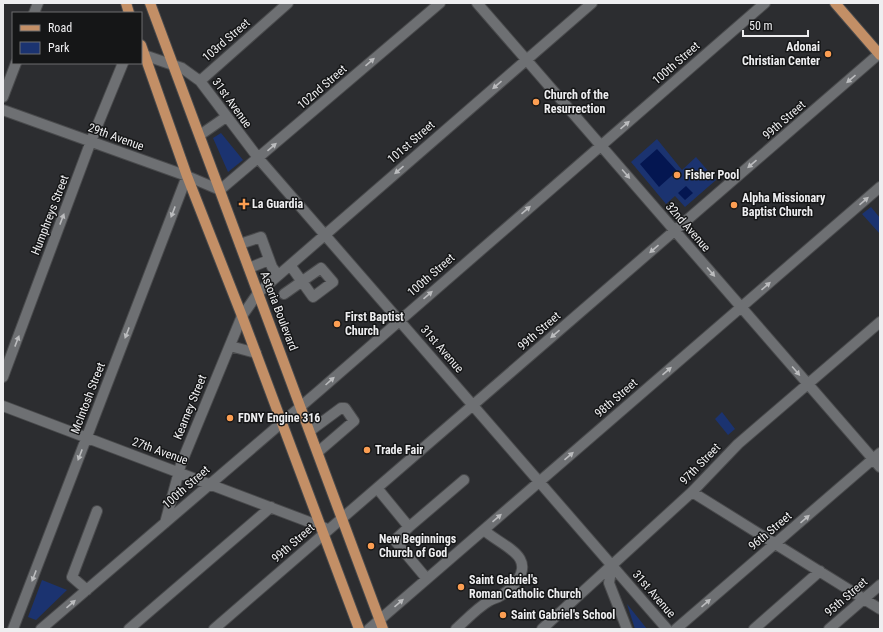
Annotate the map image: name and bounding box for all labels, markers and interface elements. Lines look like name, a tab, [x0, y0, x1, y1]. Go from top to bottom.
legend	[12, 12, 142, 64]
scale bar	[743, 12, 808, 38]
street label: 103rd Street	[199, 15, 253, 64]
text: 50 m	[749, 19, 773, 33]
text: Road	[48, 21, 72, 35]
street label: 100th Street	[650, 38, 703, 87]
place label: Adonai Christian Center	[742, 40, 820, 68]
text: Park	[48, 41, 70, 55]
marker: Adonai Christian Center	[823, 49, 833, 59]
one-way arrow	[365, 58, 376, 67]
street label: 102nd Street	[295, 62, 350, 112]
one-way arrow	[846, 74, 855, 83]
street label: 31st Avenue	[209, 75, 255, 131]
one-way arrow	[492, 81, 502, 90]
place label: Church of the Resurrection	[544, 88, 609, 116]
marker: Church of the Resurrection	[531, 97, 541, 107]
street label: 99th Street	[760, 97, 809, 142]
street label: 101st Street	[385, 118, 438, 166]
street label: 29th Avenue	[86, 120, 146, 154]
one-way arrow	[619, 120, 630, 129]
one-way arrow	[267, 143, 277, 152]
one-way arrow	[747, 160, 758, 169]
one-way arrow	[393, 166, 404, 175]
place label: Fisher Pool	[685, 168, 739, 182]
one-way arrow	[621, 169, 630, 179]
marker: Fisher Pool	[672, 170, 682, 180]
street label: Humphreys Street	[28, 173, 72, 257]
place label: Alpha Missionary Baptist Church	[742, 191, 826, 219]
place label: La Guardia	[252, 197, 304, 211]
one-way arrow	[860, 197, 869, 206]
marker: La Guardia	[239, 199, 249, 209]
street label: 32nd Avenue	[663, 199, 714, 255]
marker: Alpha Missionary Baptist Church	[729, 200, 739, 210]
one-way arrow	[521, 205, 532, 214]
one-way arrow	[170, 206, 176, 218]
one-way arrow	[60, 212, 66, 224]
one-way arrow	[649, 245, 659, 254]
street label: 100th Street	[405, 250, 458, 299]
one-way arrow	[706, 267, 715, 278]
street label: Astoria Boulevard	[257, 269, 301, 353]
one-way arrow	[761, 282, 770, 291]
one-way arrow	[423, 290, 433, 299]
street label: 99th Street	[515, 308, 564, 353]
place label: First Baptist Church	[345, 310, 404, 338]
marker: First Baptist Church	[332, 319, 342, 329]
street label: 31st Avenue	[418, 322, 467, 376]
one-way arrow	[123, 328, 129, 340]
one-way arrow	[550, 330, 561, 339]
one-way arrow	[14, 334, 20, 346]
street label: McIntosh Street	[68, 360, 108, 436]
one-way arrow	[791, 365, 800, 376]
one-way arrow	[663, 367, 672, 376]
street label: Kearney Street	[171, 372, 210, 441]
street label: 98th Street	[592, 375, 641, 420]
one-way arrow	[325, 376, 336, 385]
place label: FDNY Engine 316	[238, 411, 320, 425]
marker: FDNY Engine 316	[225, 413, 235, 423]
street label: 27th Avenue	[130, 434, 190, 468]
street label: 97th Street	[677, 440, 723, 488]
place label: Trade Fair	[375, 443, 423, 457]
marker: Trade Fair	[362, 445, 372, 455]
one-way arrow	[77, 449, 83, 461]
one-way arrow	[564, 451, 574, 460]
street label: 100th Street	[160, 462, 213, 511]
street label: 96th Street	[746, 509, 795, 553]
one-way arrow	[492, 514, 502, 523]
one-way arrow	[800, 515, 809, 524]
street label: 99th Street	[269, 520, 318, 565]
place label: New Beginnings Church of God	[379, 532, 457, 560]
marker: New Beginnings Church of God	[366, 541, 376, 551]
street label: 31st Avenue	[630, 567, 679, 621]
one-way arrow	[30, 571, 36, 583]
place label: Saint Gabriel's Roman Catholic Church	[469, 573, 581, 601]
street label: 95th Street	[822, 574, 871, 619]
marker: Saint Gabriel's Roman Catholic Church	[456, 582, 466, 592]
one-way arrow	[65, 599, 76, 608]
one-way arrow	[393, 599, 404, 608]
one-way arrow	[700, 599, 711, 608]
place label: Saint Gabriel's School	[511, 608, 615, 622]
marker: Saint Gabriel's School	[498, 610, 508, 620]

